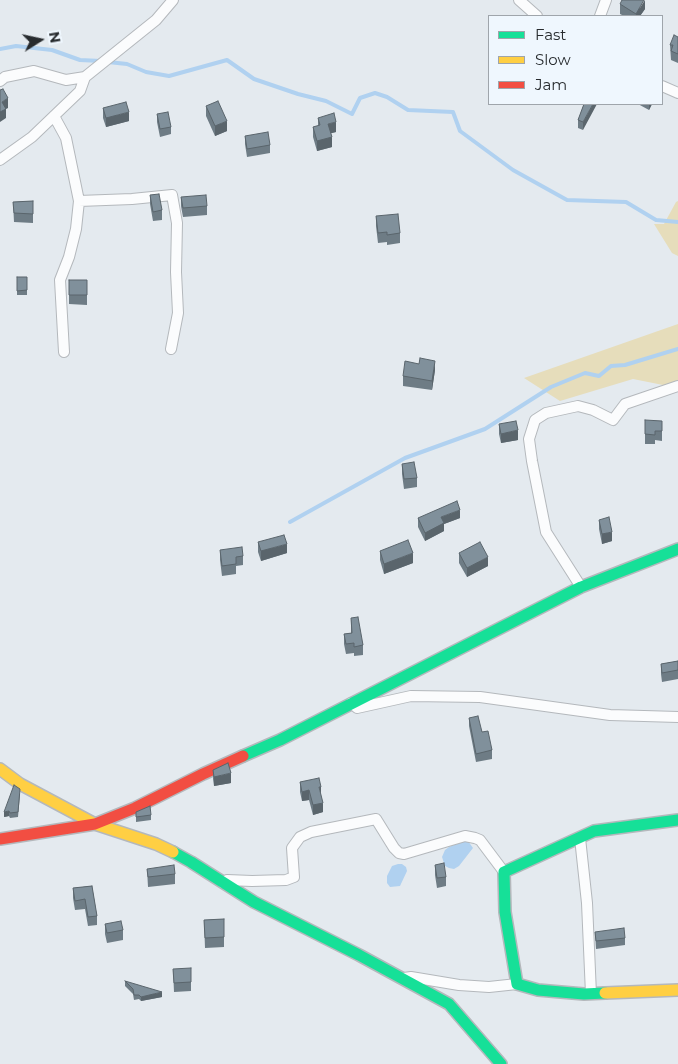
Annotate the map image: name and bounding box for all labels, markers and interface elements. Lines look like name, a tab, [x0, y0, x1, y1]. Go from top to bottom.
north arrow	[15, 15, 65, 65]
legend	[488, 15, 663, 105]
text: Fast	[535, 25, 566, 44]
text: N	[45, 30, 65, 45]
text: Slow	[535, 50, 571, 69]
text: Jam	[535, 75, 567, 94]

